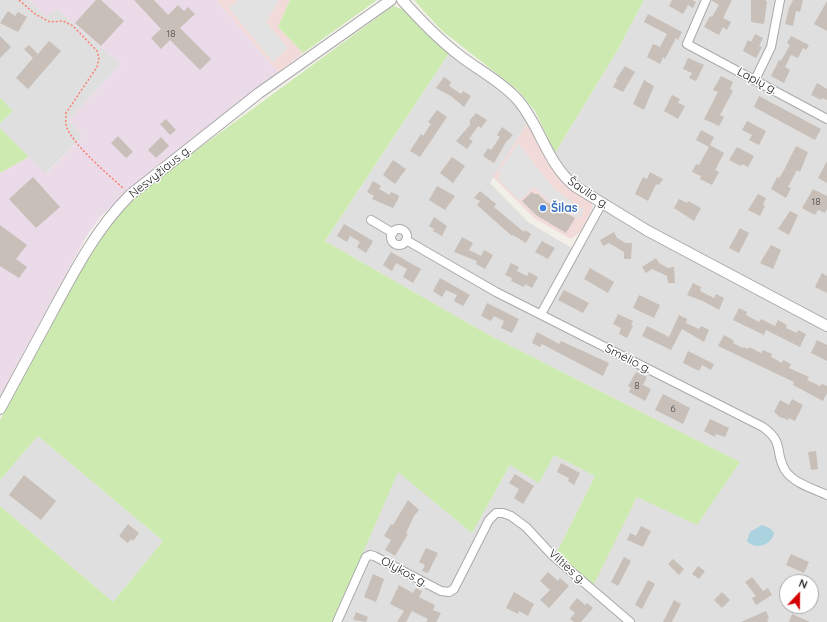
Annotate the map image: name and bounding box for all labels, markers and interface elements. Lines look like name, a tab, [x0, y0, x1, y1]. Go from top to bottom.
house number: 18	[166, 28, 176, 40]
street label: Lapių g.	[735, 64, 779, 98]
street label: Nesvyžiaus g.	[126, 143, 194, 201]
street label: Šaulio g.	[565, 174, 611, 212]
house number: 18	[811, 196, 821, 208]
place label: Šilas	[551, 201, 578, 215]
marker: Šilas	[538, 203, 548, 213]
street label: Smėlio g.	[602, 341, 654, 377]
house number: 8	[634, 380, 640, 392]
house number: 6	[670, 403, 676, 415]
street label: Vilties g.	[545, 547, 589, 587]
street label: Olykos g.	[378, 554, 430, 590]
north arrow	[779, 574, 819, 614]
text: N	[797, 576, 809, 592]

